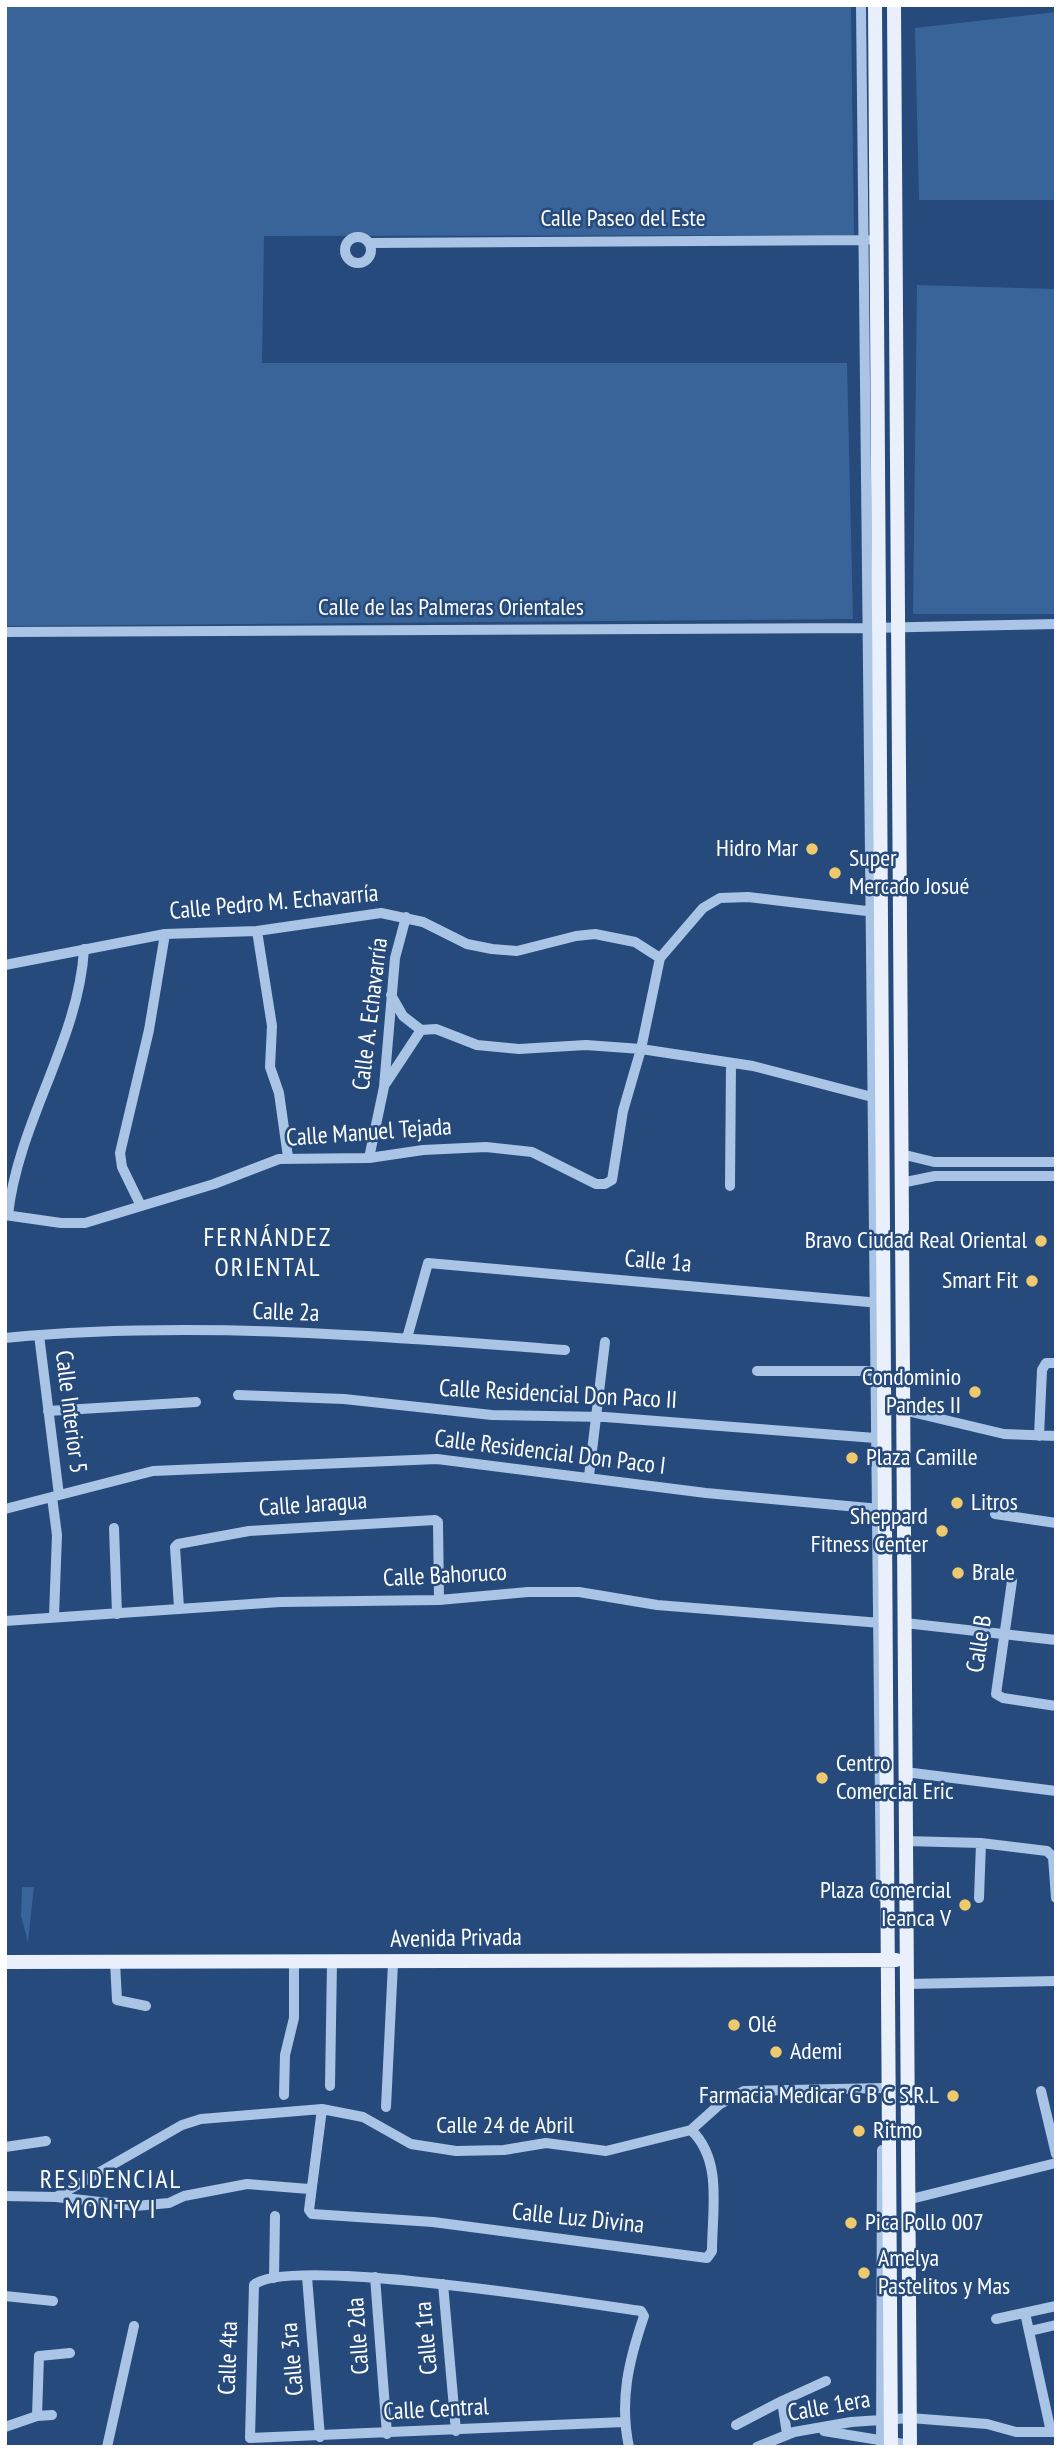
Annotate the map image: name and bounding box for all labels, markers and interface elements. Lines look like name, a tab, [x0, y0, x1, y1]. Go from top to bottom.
street label: Calle Paseo del Este	[540, 205, 706, 233]
street label: Calle de las Palmeras Orientales	[318, 594, 584, 622]
place label: Hidro Mar	[716, 835, 798, 863]
marker: Hidro Mar	[804, 841, 820, 857]
place label: Super Mercado Josué	[849, 845, 969, 901]
marker: Super Mercado Josué	[827, 865, 843, 881]
street label: Calle Pedro M. Echavarría	[168, 880, 380, 926]
street label: Calle A. Echavarría	[347, 936, 395, 1092]
street label: Calle Manuel Tejada	[285, 1113, 453, 1153]
district label: FERNÁNDEZ ORIENTAL	[205, 1223, 331, 1284]
place label: Bravo Ciudad Real Oriental	[805, 1227, 1027, 1255]
marker: Bravo Ciudad Real Oriental	[1033, 1233, 1049, 1249]
street label: Calle 1a	[623, 1245, 693, 1279]
place label: Smart Fit	[942, 1267, 1018, 1295]
marker: Smart Fit	[1024, 1273, 1040, 1289]
street label: Calle 2a	[252, 1297, 320, 1329]
street label: Calle Interior 5	[48, 1349, 92, 1475]
place label: Condominio Pandes II	[862, 1364, 961, 1420]
street label: Calle Residencial Don Paco II	[438, 1374, 678, 1416]
marker: Condominio Pandes II	[967, 1384, 983, 1400]
street label: Calle Residencial Don Paco I	[433, 1425, 667, 1481]
place label: Plaza Camille	[866, 1444, 978, 1472]
marker: Plaza Camille	[844, 1450, 860, 1466]
street label: Calle Jaragua	[258, 1487, 368, 1523]
place label: Litros	[971, 1489, 1018, 1517]
marker: Litros	[949, 1495, 965, 1511]
place label: Sheppard Fitness Center	[811, 1503, 928, 1559]
marker: Sheppard Fitness Center	[934, 1523, 950, 1539]
street label: Calle Bahoruco	[382, 1558, 508, 1594]
place label: Brale	[972, 1559, 1015, 1587]
marker: Brale	[950, 1565, 966, 1581]
street label: Calle B	[961, 1613, 999, 1675]
place label: Centro Comercial Eric	[836, 1750, 953, 1806]
marker: Centro Comercial Eric	[814, 1770, 830, 1786]
place label: Plaza Comercial Ieanca V	[820, 1877, 951, 1933]
marker: Plaza Comercial Ieanca V	[957, 1897, 973, 1913]
street label: Avenida Privada	[390, 1923, 522, 1955]
place label: Olé	[748, 2011, 777, 2039]
marker: Olé	[726, 2017, 742, 2033]
place label: Ademi	[790, 2038, 842, 2066]
marker: Ademi	[768, 2044, 784, 2060]
place label: Farmacia Medicar G B C S.R.L	[699, 2082, 939, 2110]
marker: Farmacia Medicar G B C S.R.L	[945, 2088, 961, 2104]
street label: Calle 24 de Abril	[436, 2112, 574, 2140]
place label: Ritmo	[873, 2117, 922, 2145]
marker: Ritmo	[851, 2123, 867, 2139]
district label: RESIDENCIAL MONTY I	[41, 2165, 181, 2226]
street label: Calle Luz Divina	[511, 2198, 645, 2240]
place label: Pica Pollo 007	[865, 2209, 984, 2237]
marker: Pica Pollo 007	[843, 2215, 859, 2231]
place label: Amelya Pastelitos y Mas	[878, 2245, 1010, 2301]
marker: Amelya Pastelitos y Mas	[856, 2265, 872, 2281]
street label: Calle 2da	[342, 2296, 376, 2376]
street label: Calle 1ra	[409, 2300, 445, 2376]
street label: Calle 4ta	[213, 2321, 245, 2395]
street label: Calle 3ra	[275, 2321, 311, 2397]
street label: Calle 1era	[785, 2386, 873, 2428]
street label: Calle Central	[383, 2393, 489, 2427]

